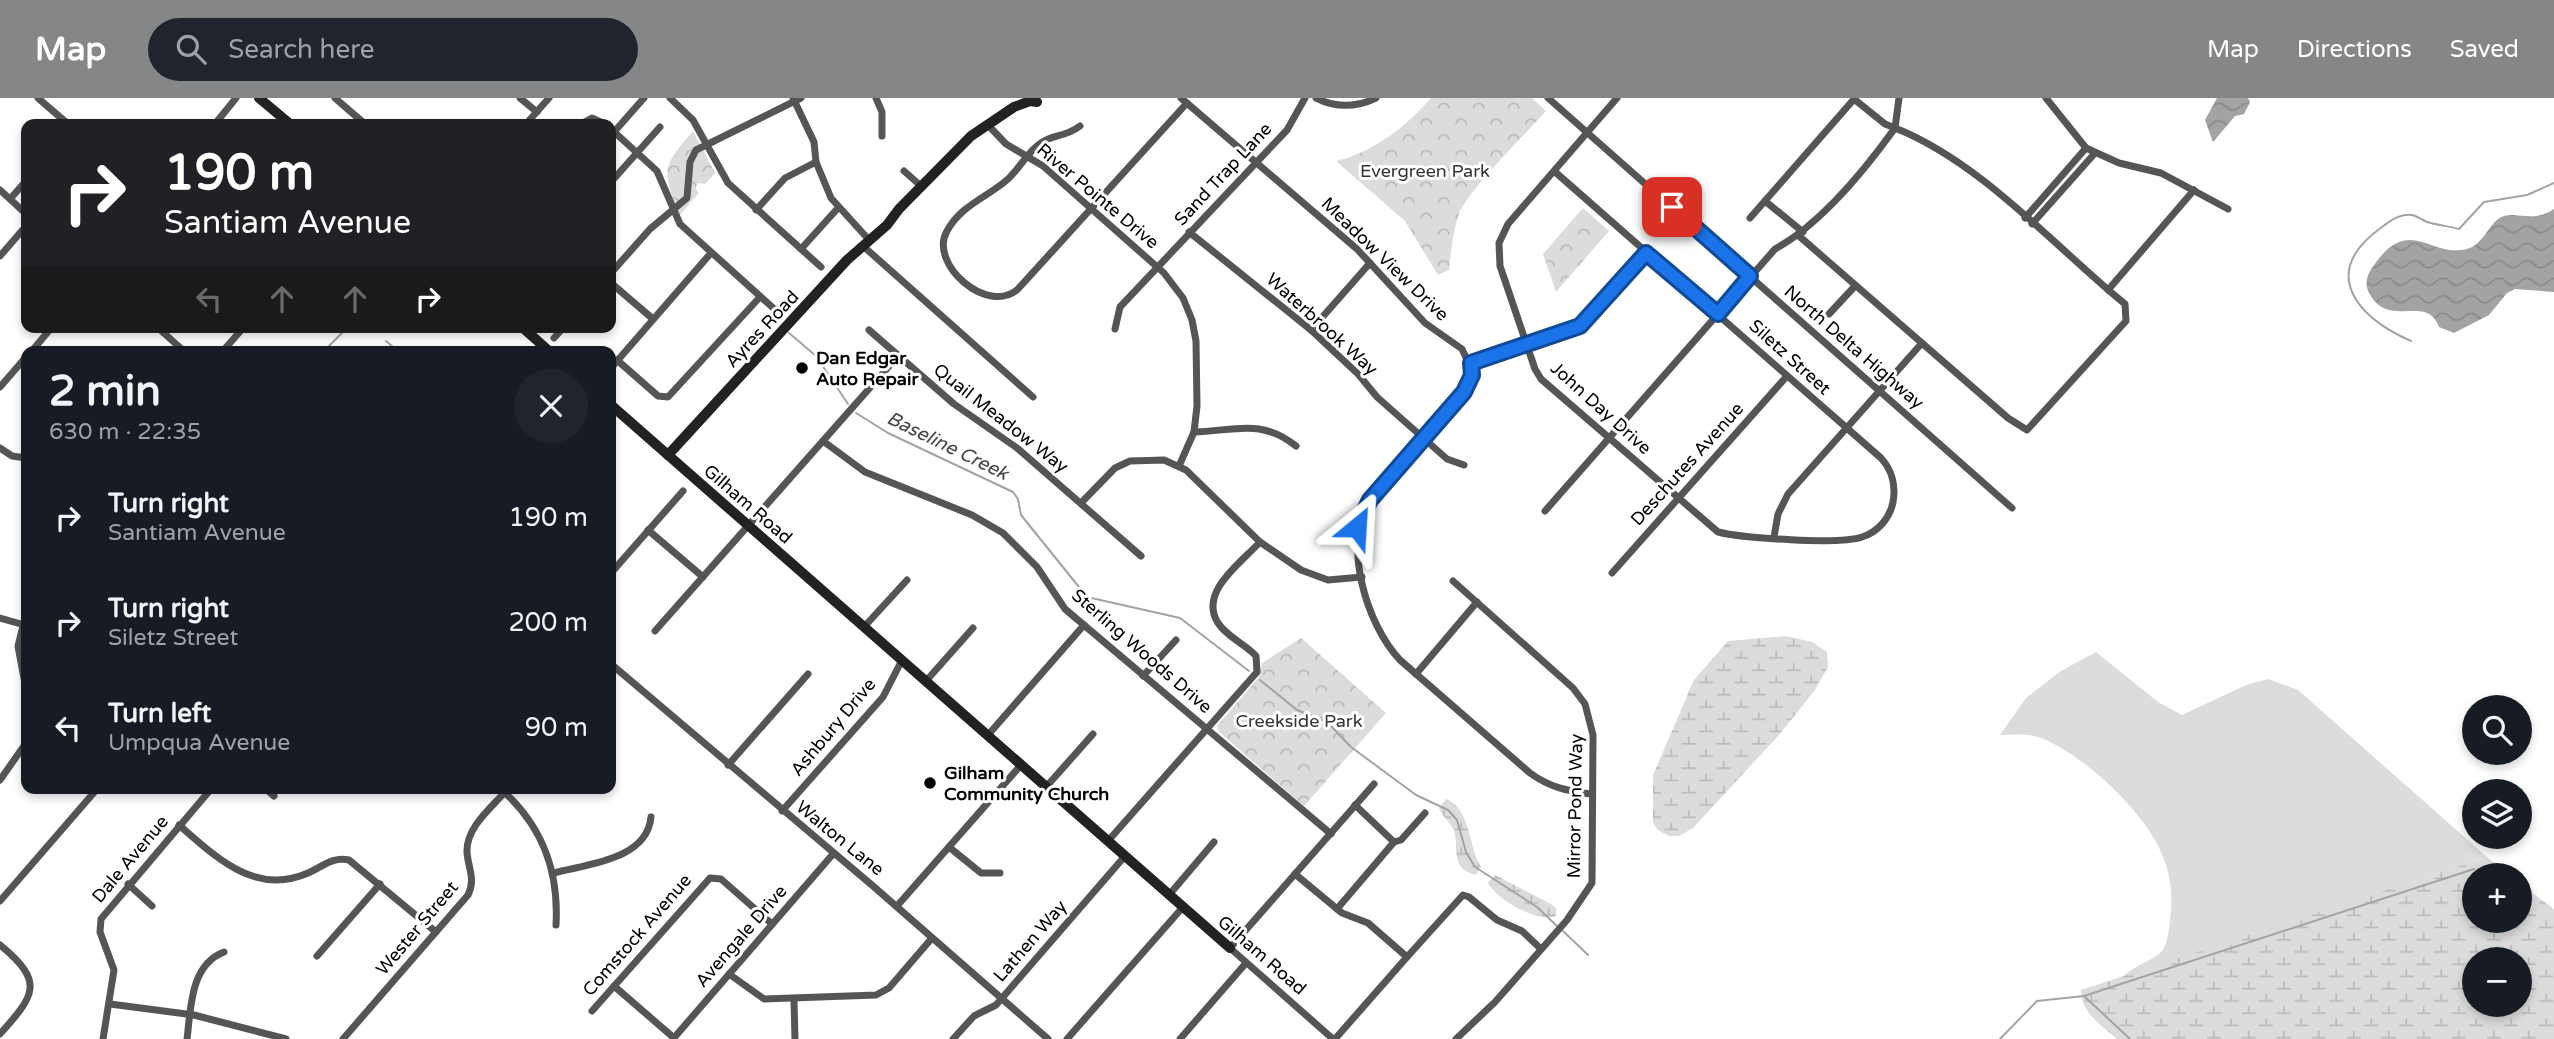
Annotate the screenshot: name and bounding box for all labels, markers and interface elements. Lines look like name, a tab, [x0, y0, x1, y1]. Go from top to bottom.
search box	[148, 18, 638, 81]
text: Map	[35, 30, 106, 69]
icon: search	[172, 30, 210, 68]
text: Search here	[228, 34, 374, 65]
text: Map	[2207, 35, 2259, 64]
text: Directions	[2297, 35, 2412, 64]
text: Saved	[2450, 35, 2519, 64]
street label: Sand Trap Lane	[1170, 118, 1276, 230]
street label: River Pointe Drive	[1033, 139, 1163, 253]
text: 190 m	[164, 144, 314, 203]
icon: right	[49, 147, 140, 238]
park label: Evergreen Park	[1360, 160, 1490, 182]
pin	[1642, 177, 1702, 237]
icon: arrive	[1653, 188, 1691, 226]
street label: Meadow View Drive	[1317, 192, 1453, 326]
text: Santiam Avenue	[164, 204, 411, 242]
street label: Waterbrook Way	[1262, 268, 1383, 380]
icon: left	[190, 280, 228, 318]
icon: ahead	[263, 280, 301, 318]
icon: ahead	[336, 280, 374, 318]
icon: right	[409, 280, 447, 318]
street label: North Delta Highway	[1780, 280, 1929, 414]
street label: Ayres Road	[721, 286, 803, 372]
street label: Siletz Street	[1745, 315, 1835, 399]
place label: Dan Edgar Auto Repair	[816, 347, 919, 390]
street label: John Day Drive	[1546, 357, 1656, 459]
street label: Quail Meadow Way	[929, 359, 1073, 478]
marker: Dan Edgar Auto Repair	[794, 360, 810, 376]
text: 2 min	[49, 366, 161, 417]
button: close	[514, 369, 588, 443]
street label: Deschutes Avenue	[1626, 398, 1748, 530]
water label: Baseline Creek	[883, 407, 1013, 486]
text: 630 m · 22:35	[49, 418, 201, 446]
street label: Gilham Road	[699, 460, 797, 548]
text: Turn right	[108, 488, 229, 519]
position arrow	[1320, 490, 1394, 564]
icon: right	[49, 499, 87, 537]
text: 190 m	[508, 502, 588, 533]
text: Santiam Avenue	[108, 519, 286, 547]
street label: Sterling Woods Drive	[1067, 584, 1217, 718]
text: Turn right	[108, 593, 229, 624]
icon: right	[49, 604, 87, 642]
text: 200 m	[508, 607, 588, 638]
text: Siletz Street	[108, 624, 238, 652]
street label: Ashbury Drive	[786, 674, 880, 780]
map controls	[2462, 695, 2532, 1017]
button: search	[2462, 695, 2532, 765]
text: Turn left	[108, 698, 211, 729]
icon: left	[49, 709, 87, 747]
park label: Creekside Park	[1236, 710, 1363, 732]
text: 90 m	[525, 712, 588, 743]
text: Umpqua Avenue	[108, 729, 290, 757]
street label: Mirror Pond Way	[1563, 733, 1587, 878]
place label: Gilham Community Church	[944, 762, 1109, 805]
marker: Gilham Community Church	[922, 775, 938, 791]
button: layers	[2462, 779, 2532, 849]
street label: Walton Lane	[791, 796, 889, 880]
street label: Dale Avenue	[87, 811, 173, 907]
button: +	[2462, 863, 2532, 933]
street label: Comstock Avenue	[578, 869, 696, 1001]
street label: Wester Street	[371, 876, 463, 980]
street label: Avengale Drive	[691, 880, 791, 992]
street label: Lathen Way	[989, 895, 1072, 986]
street label: Gilham Road	[1213, 911, 1311, 999]
button: −	[2462, 947, 2532, 1017]

